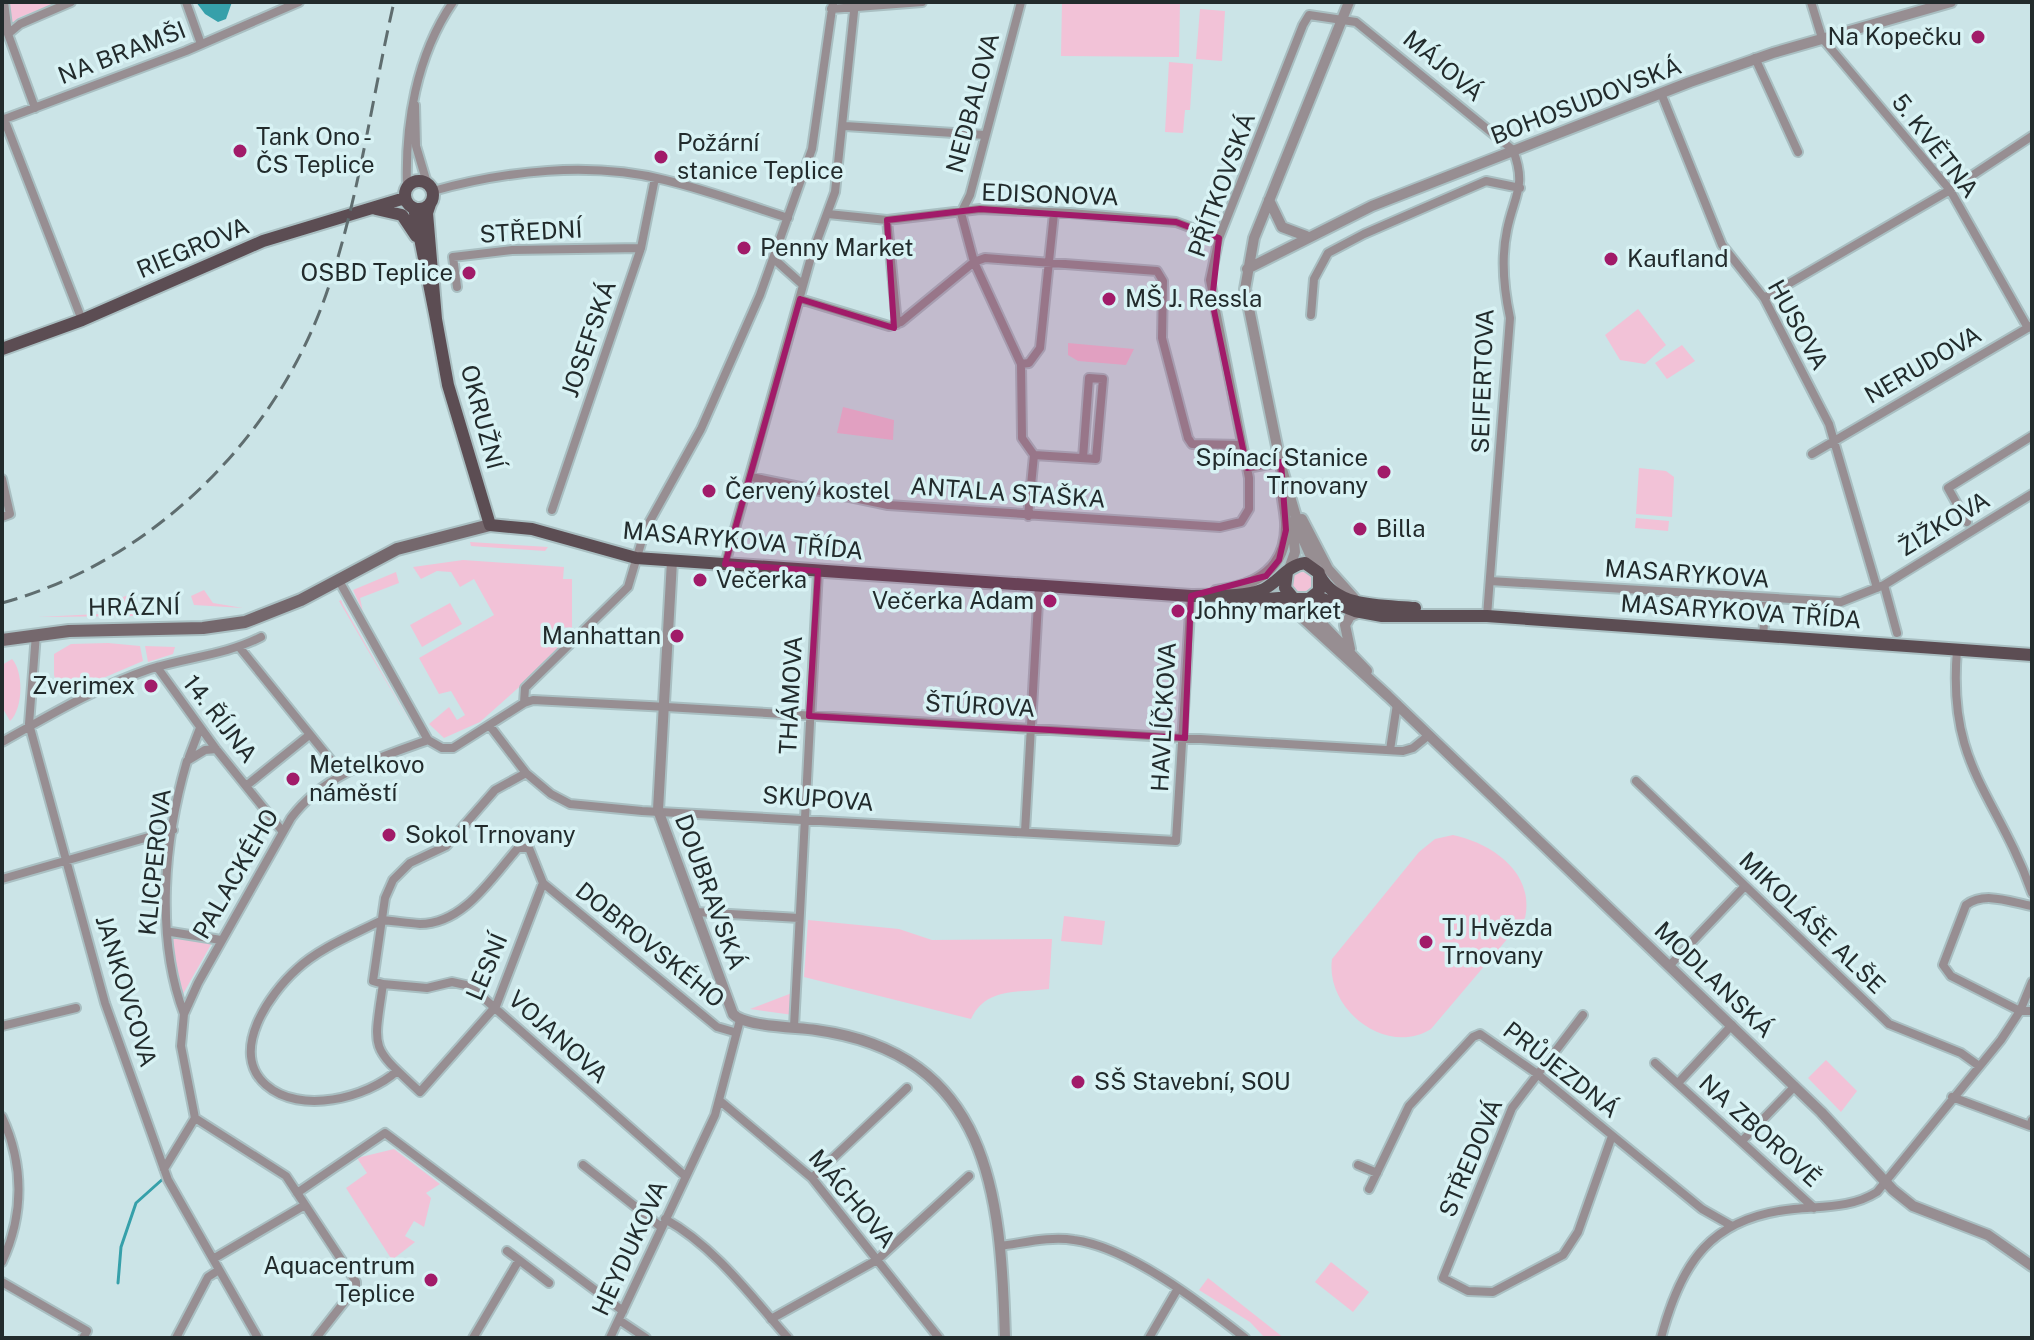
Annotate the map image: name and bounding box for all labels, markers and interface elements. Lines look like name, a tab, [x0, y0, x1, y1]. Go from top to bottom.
street label: NA BRAMŠI	[54, 15, 190, 89]
place label: Na Kopečku	[1828, 22, 1962, 50]
street label: MÁJOVÁ	[1398, 24, 1489, 107]
marker: Na Kopečku	[1969, 28, 1987, 46]
street label: NEDBALOVA	[940, 30, 1004, 176]
street label: BOHOSUDOVSKÁ	[1486, 51, 1685, 149]
street label: 5. KVĚTNA	[1887, 88, 1985, 203]
street label: PŘÍTKOVSKÁ	[1182, 109, 1260, 261]
place label: Tank Ono - ČS Teplice	[256, 122, 375, 178]
place label: Požární stanice Teplice	[677, 128, 844, 184]
marker: Tank Ono - ČS Teplice	[231, 142, 249, 160]
marker: Požární stanice Teplice	[652, 148, 670, 166]
street label: EDISONOVA	[981, 178, 1119, 210]
street label: RIEGROVA	[132, 211, 253, 283]
street label: STŘEDNÍ	[479, 214, 584, 248]
place label: Penny Market	[760, 233, 914, 261]
marker: Penny Market	[735, 239, 753, 257]
place label: Kaufland	[1627, 244, 1728, 272]
marker: Kaufland	[1602, 250, 1620, 268]
place label: OSBD Teplice	[301, 258, 453, 286]
marker: OSBD Teplice	[460, 264, 478, 282]
street label: HUSOVA	[1763, 275, 1835, 374]
street label: JOSEFSKÁ	[555, 277, 621, 401]
place label: MŠ J. Ressla	[1125, 284, 1262, 312]
marker: MŠ J. Ressla	[1100, 290, 1118, 308]
street label: SEIFERTOVA	[1465, 308, 1499, 454]
street label: NERUDOVA	[1859, 319, 1986, 409]
street label: OKRUŽNÍ	[456, 361, 511, 473]
place label: Spínací Stanice Trnovany	[1196, 443, 1368, 499]
marker: Spínací Stanice Trnovany	[1375, 463, 1393, 481]
street label: ANTALA STAŠKA	[910, 471, 1107, 513]
place label: Červený kostel	[725, 476, 890, 504]
marker: Červený kostel	[700, 482, 718, 500]
street label: ŽIŽKOVA	[1893, 485, 1994, 561]
place label: Billa	[1376, 514, 1426, 542]
street label: MASARYKOVA TŘÍDA	[622, 516, 865, 564]
marker: Billa	[1351, 520, 1369, 538]
street label: MASARYKOVA	[1604, 553, 1770, 593]
place label: Večerka	[716, 565, 807, 593]
marker: Večerka	[691, 571, 709, 589]
place label: Večerka Adam	[872, 586, 1034, 614]
street label: MASARYKOVA TŘÍDA	[1620, 589, 1862, 633]
street label: HRÁZNÍ	[88, 591, 181, 621]
marker: Večerka Adam	[1041, 592, 1059, 610]
place label: Johny market	[1194, 596, 1341, 624]
marker: Johny market	[1169, 602, 1187, 620]
place label: Manhattan	[542, 621, 661, 649]
marker: Manhattan	[668, 627, 686, 645]
street label: THÁMOVA	[773, 635, 807, 755]
street label: HAVLÍČKOVA	[1145, 641, 1181, 793]
street label: 14. ŘÍJNA	[178, 669, 264, 768]
place label: Zverimex	[32, 671, 135, 699]
marker: Zverimex	[142, 677, 160, 695]
street label: ŠTÚROVA	[924, 688, 1036, 722]
place label: Metelkovo náměstí	[309, 750, 425, 806]
marker: Metelkovo náměstí	[284, 770, 302, 788]
street label: SKUPOVA	[761, 780, 875, 816]
street label: KLICPEROVA	[132, 787, 176, 937]
street label: PALACKÉHO	[187, 804, 284, 943]
street label: DOUBRAVSKÁ	[670, 810, 752, 973]
place label: Sokol Trnovany	[405, 820, 576, 848]
marker: Sokol Trnovany	[380, 826, 398, 844]
street label: MIKOLÁŠE ALŠE	[1734, 846, 1891, 999]
street label: DOBROVSKÉHO	[571, 876, 731, 1013]
street label: JANKOVCOVA	[91, 911, 163, 1070]
place label: TJ Hvězda Trnovany	[1442, 913, 1553, 969]
street label: MODLANSKÁ	[1649, 916, 1780, 1043]
street label: LESNÍ	[460, 928, 513, 1004]
marker: TJ Hvězda Trnovany	[1417, 933, 1435, 951]
street label: VOJANOVA	[503, 984, 614, 1088]
street label: PRŮJEZDNÁ	[1498, 1014, 1626, 1123]
place label: SŠ Stavební, SOU	[1094, 1067, 1291, 1095]
street label: NA ZBOROVĚ	[1694, 1068, 1827, 1192]
marker: SŠ Stavební, SOU	[1069, 1073, 1087, 1091]
street label: STŘEDOVÁ	[1433, 1094, 1507, 1221]
street label: MÁCHOVA	[803, 1143, 902, 1253]
street label: HEYDUKOVA	[586, 1176, 673, 1320]
place label: Aquacentrum Teplice	[263, 1251, 415, 1307]
marker: Aquacentrum Teplice	[422, 1271, 440, 1289]

